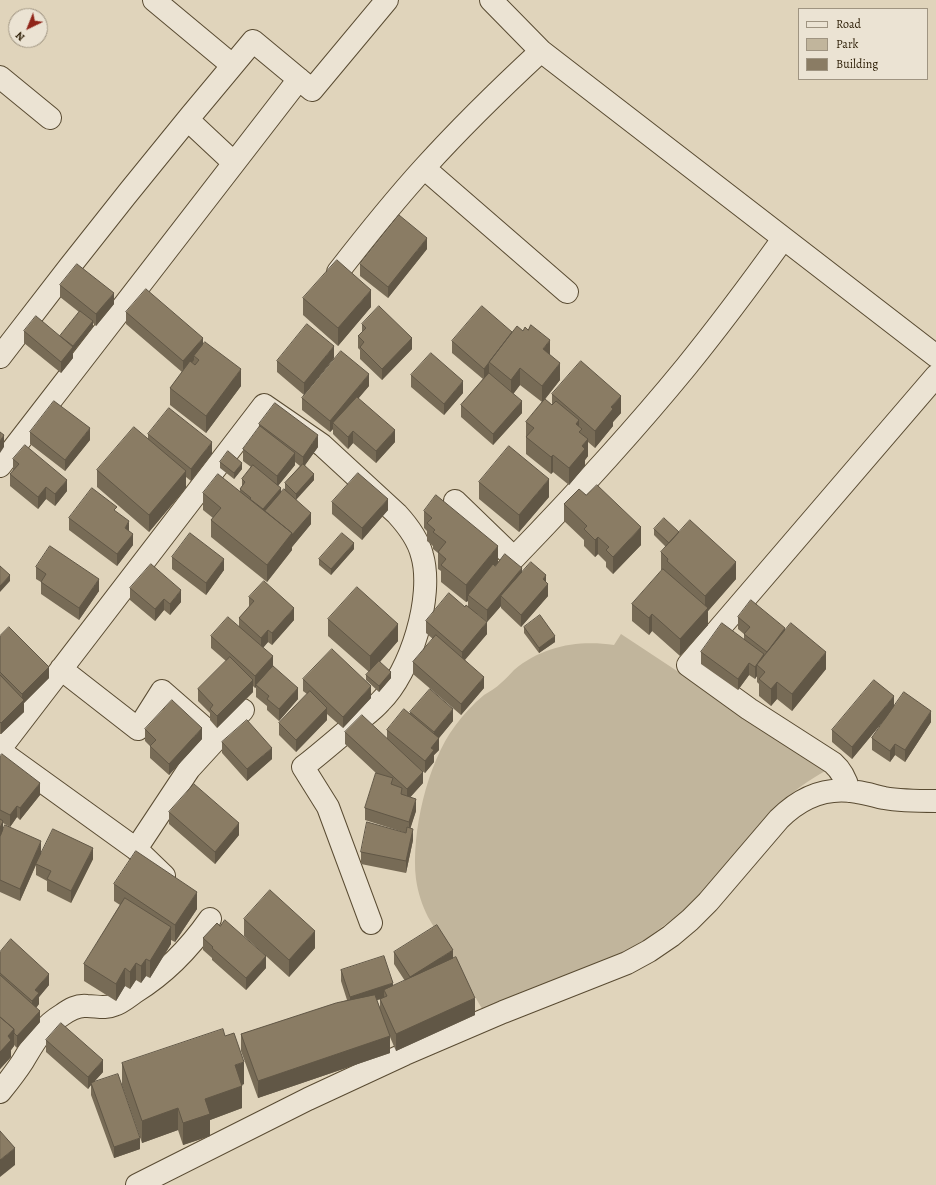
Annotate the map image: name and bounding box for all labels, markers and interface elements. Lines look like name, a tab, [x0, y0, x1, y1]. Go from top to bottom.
north arrow	[8, 8, 48, 48]
legend	[798, 8, 928, 80]
text: Road	[836, 16, 861, 32]
text: N	[12, 28, 28, 45]
text: Park	[836, 36, 859, 52]
text: Building	[836, 56, 878, 72]

